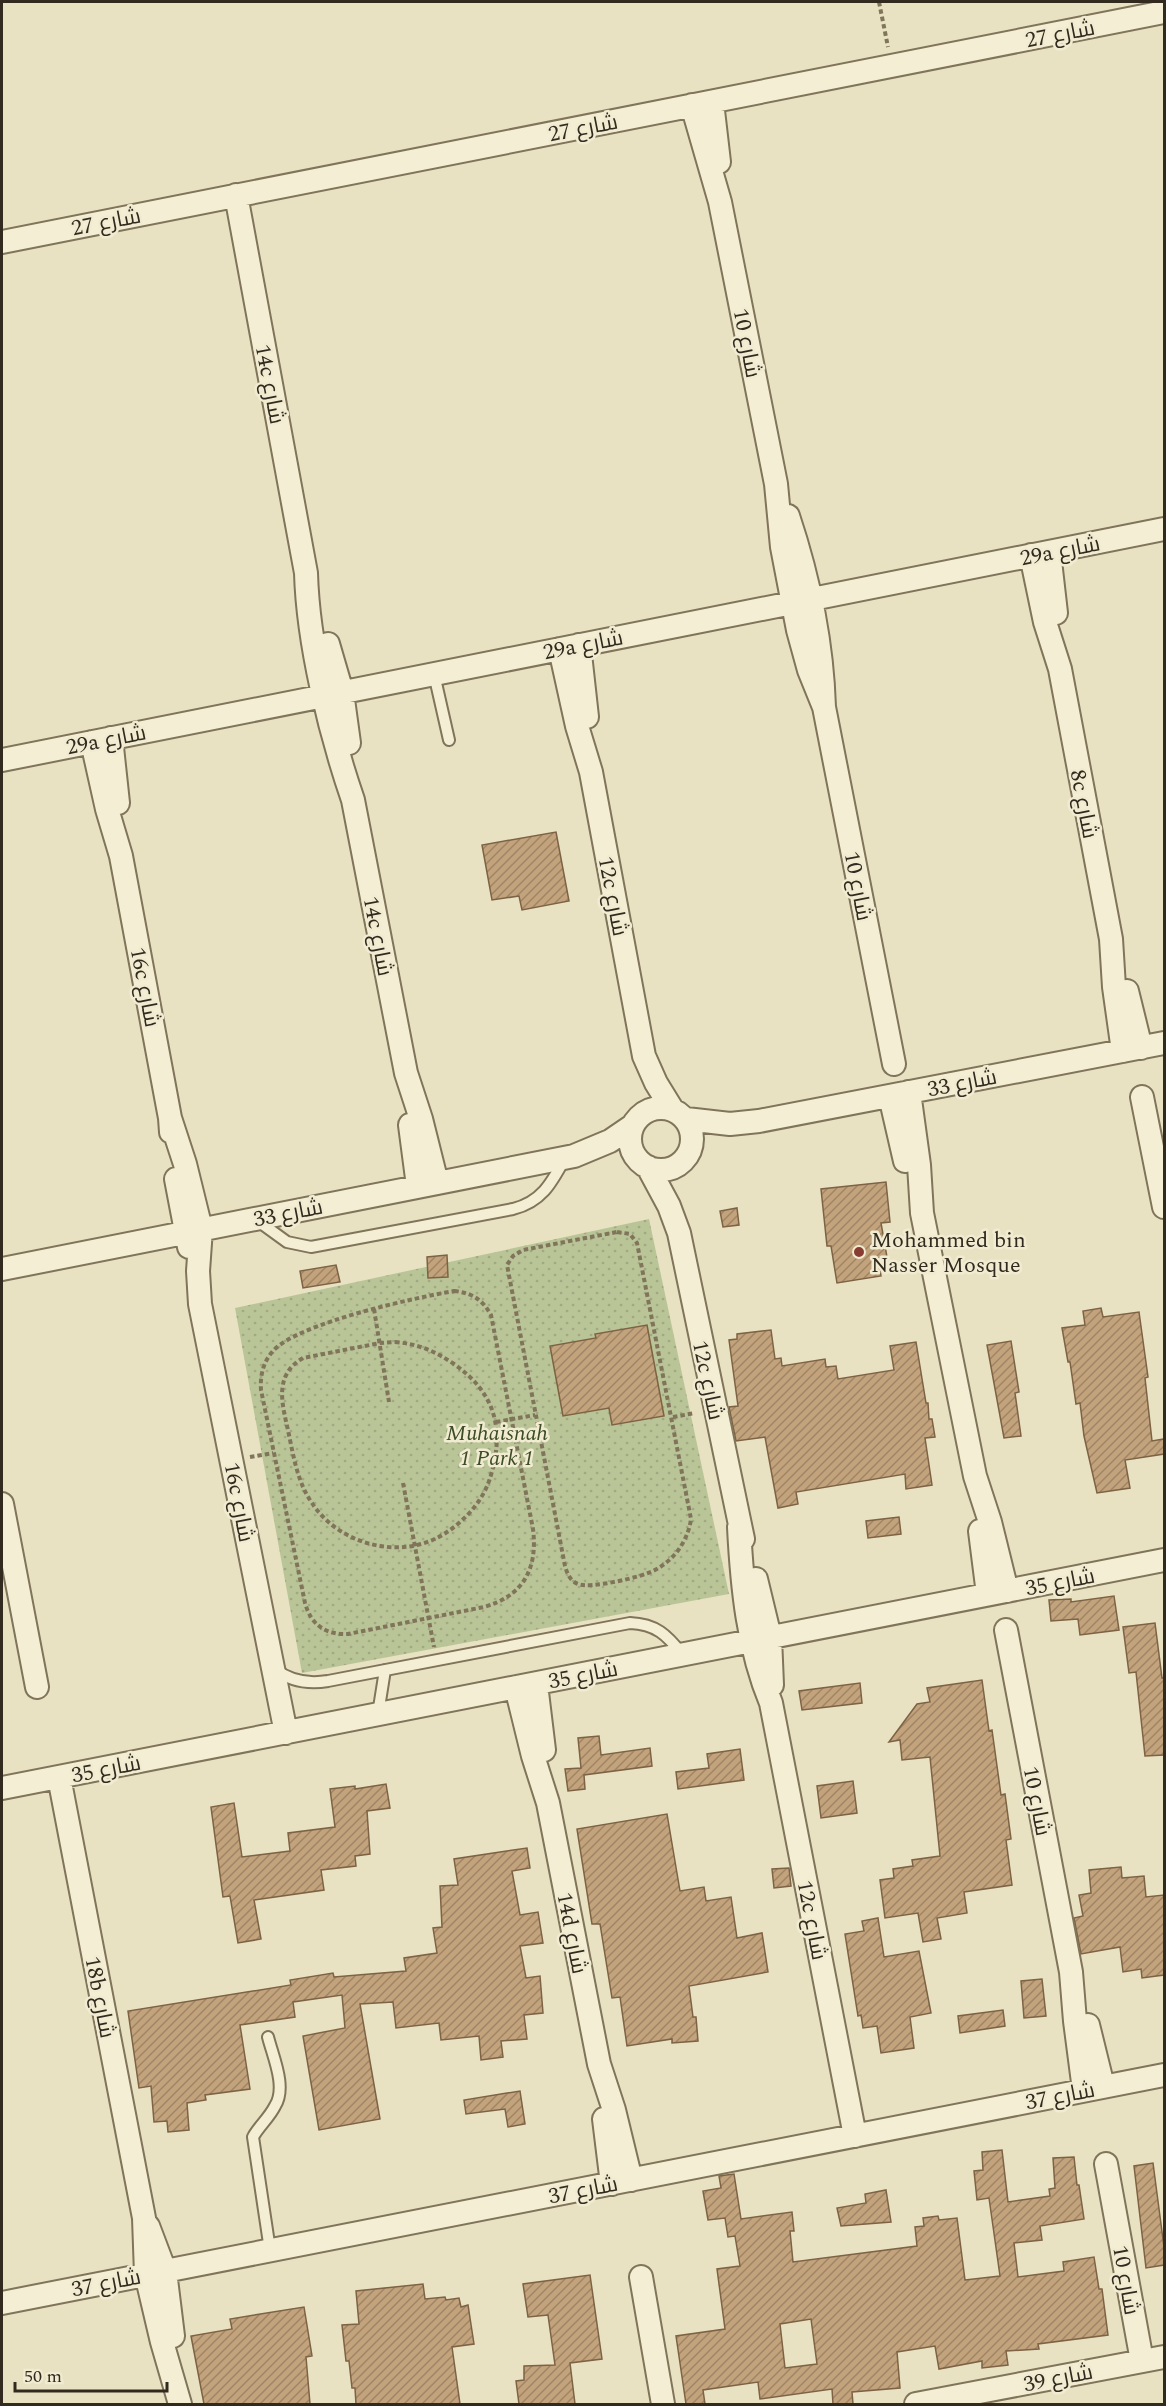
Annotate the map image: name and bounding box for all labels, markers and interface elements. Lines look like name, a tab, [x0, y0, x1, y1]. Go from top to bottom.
street label: شارع 27	[1023, 12, 1098, 57]
street label: شارع 27	[546, 106, 621, 151]
street label: شارع 27	[69, 200, 144, 245]
street label: شارع 10	[724, 306, 769, 381]
street label: 14c شارع	[246, 342, 293, 427]
street label: 29a شارع	[1017, 528, 1103, 575]
street label: 29a شارع	[540, 622, 626, 669]
street label: 29a شارع	[63, 717, 149, 764]
street label: 8c شارع	[1061, 767, 1106, 842]
street label: شارع 10	[835, 849, 880, 924]
street label: 12c شارع	[589, 854, 636, 939]
street label: 14c شارع	[354, 894, 401, 979]
street label: 16c شارع	[121, 945, 168, 1030]
street label: شارع 33	[925, 1061, 1000, 1106]
street label: شارع 33	[251, 1191, 326, 1236]
place label: Mohammed bin Nasser Mosque	[871, 1224, 1026, 1282]
marker: Mohammed bin Nasser Mosque	[852, 1245, 866, 1259]
street label: 12c شارع	[683, 1337, 732, 1423]
park label: Muhaisnah 1 Park 1	[446, 1417, 548, 1475]
street label: 16c شارع	[215, 1460, 262, 1545]
street label: شارع 35	[1023, 1560, 1098, 1605]
street label: شارع 35	[546, 1653, 621, 1698]
street label: شارع 35	[69, 1747, 144, 1792]
street label: شارع 10	[1014, 1764, 1059, 1839]
street label: 12c شارع	[788, 1878, 835, 1963]
street label: 14d شارع	[547, 1890, 596, 1977]
street label: 18b شارع	[75, 1954, 124, 2041]
street label: شارع 37	[1023, 2074, 1098, 2119]
street label: شارع 37	[546, 2168, 621, 2213]
street label: شارع 10	[1103, 2243, 1148, 2318]
street label: شارع 37	[69, 2261, 144, 2306]
scale bar	[15, 2355, 166, 2393]
street label: شارع 39	[1021, 2356, 1096, 2401]
text: 50 m	[24, 2363, 62, 2390]

